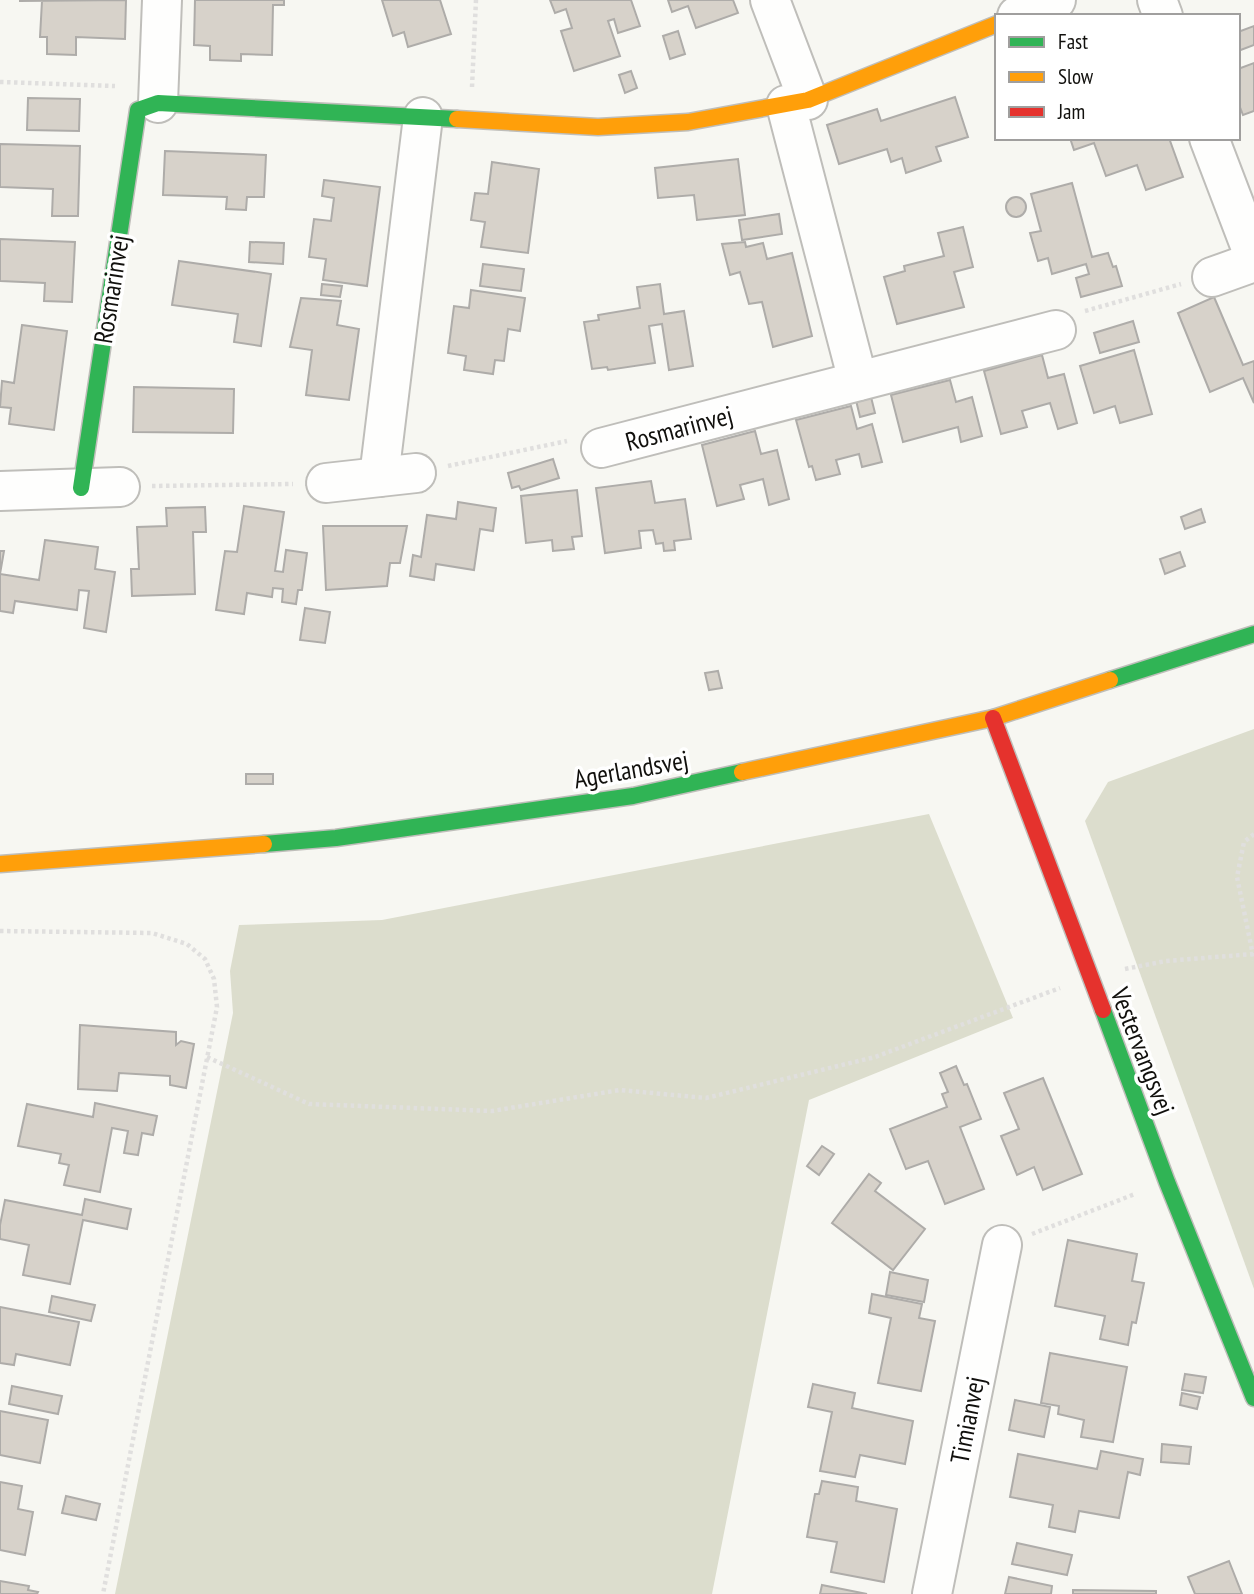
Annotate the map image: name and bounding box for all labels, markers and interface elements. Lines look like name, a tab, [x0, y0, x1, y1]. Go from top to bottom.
legend	[995, 14, 1240, 140]
text: Fast	[1058, 28, 1088, 55]
text: Slow	[1058, 63, 1094, 90]
text: Jam	[1057, 98, 1085, 125]
street label: Rosmarinvej	[86, 232, 136, 346]
street label: Rosmarinvej	[622, 398, 736, 458]
street label: Agerlandsvej	[571, 743, 691, 795]
street label: Vestervangsvej	[1103, 982, 1182, 1119]
street label: Timianvej	[942, 1374, 992, 1466]

